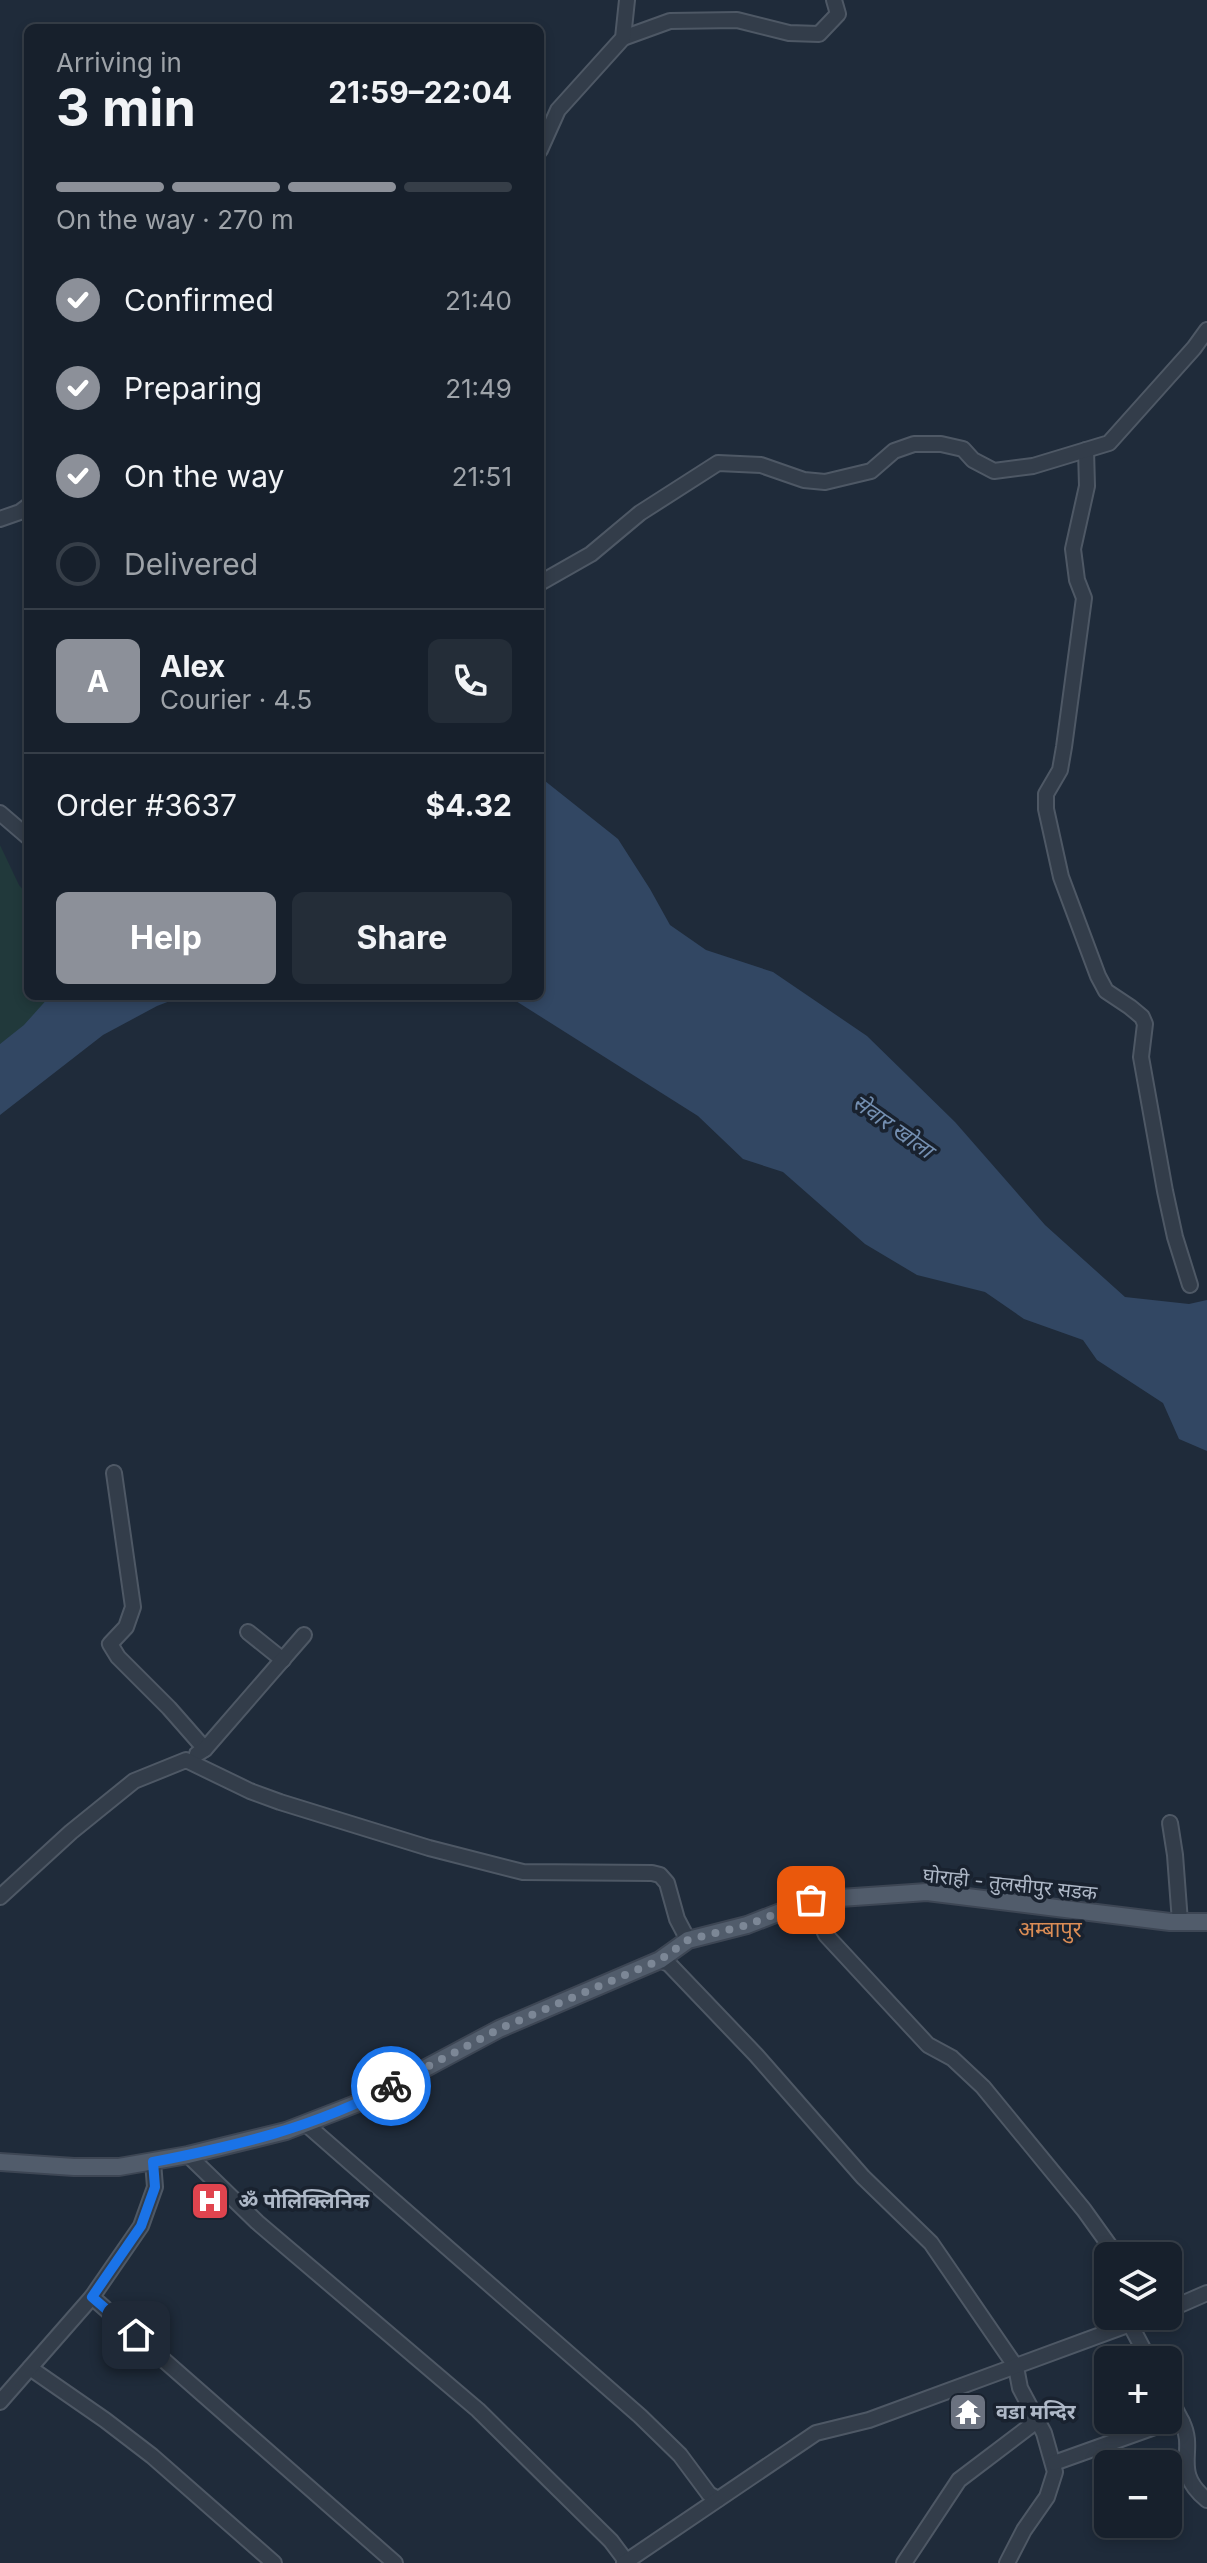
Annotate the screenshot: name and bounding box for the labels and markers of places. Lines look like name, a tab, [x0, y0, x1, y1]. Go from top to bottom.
pin	[777, 1866, 845, 1934]
hospital icon: ॐ पोलिक्लिनिक	[189, 2180, 231, 2222]
place label: ॐ पोलिक्लिनिक	[238, 2189, 370, 2213]
pin	[102, 2301, 170, 2369]
temple icon: वडा मन्दिर	[947, 2391, 989, 2433]
place label: वडा मन्दिर	[996, 2400, 1077, 2424]

